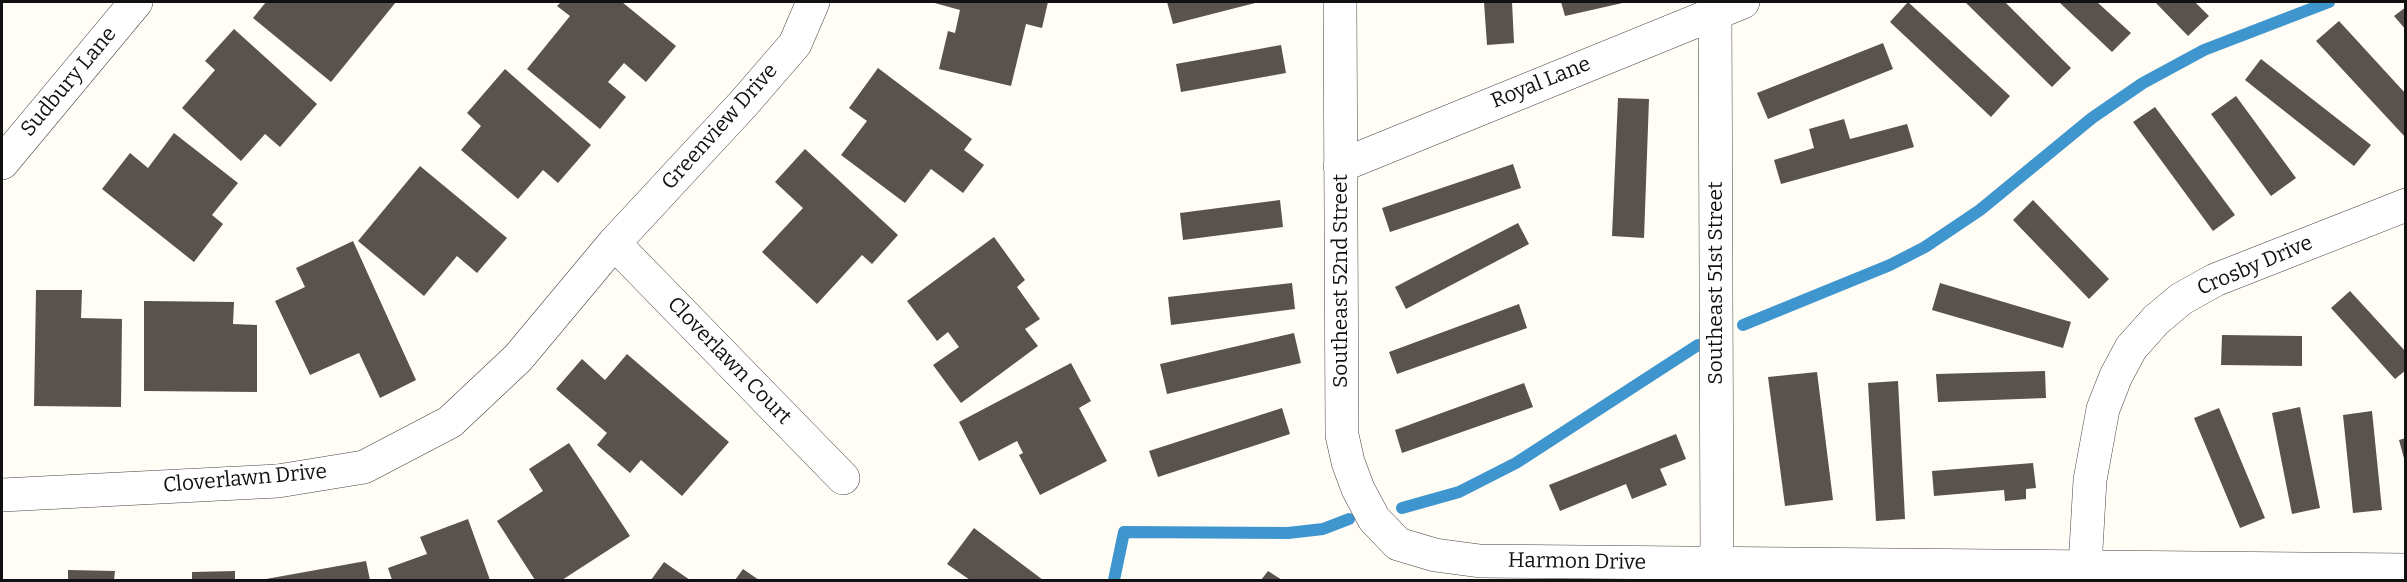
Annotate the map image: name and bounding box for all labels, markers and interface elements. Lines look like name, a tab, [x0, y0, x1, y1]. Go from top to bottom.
street label: Sudbury Lane	[16, 22, 122, 142]
street label: Royal Lane	[1488, 52, 1594, 114]
street label: Greenview Drive	[657, 59, 783, 195]
street label: Southeast 52nd Street	[1328, 174, 1354, 388]
street label: Southeast 51st Street	[1703, 181, 1729, 385]
street label: Crosby Drive	[2194, 230, 2316, 302]
street label: Cloverlawn Court	[662, 292, 796, 430]
street label: Cloverlawn Drive	[162, 459, 328, 499]
street label: Harmon Drive	[1508, 548, 1646, 576]

